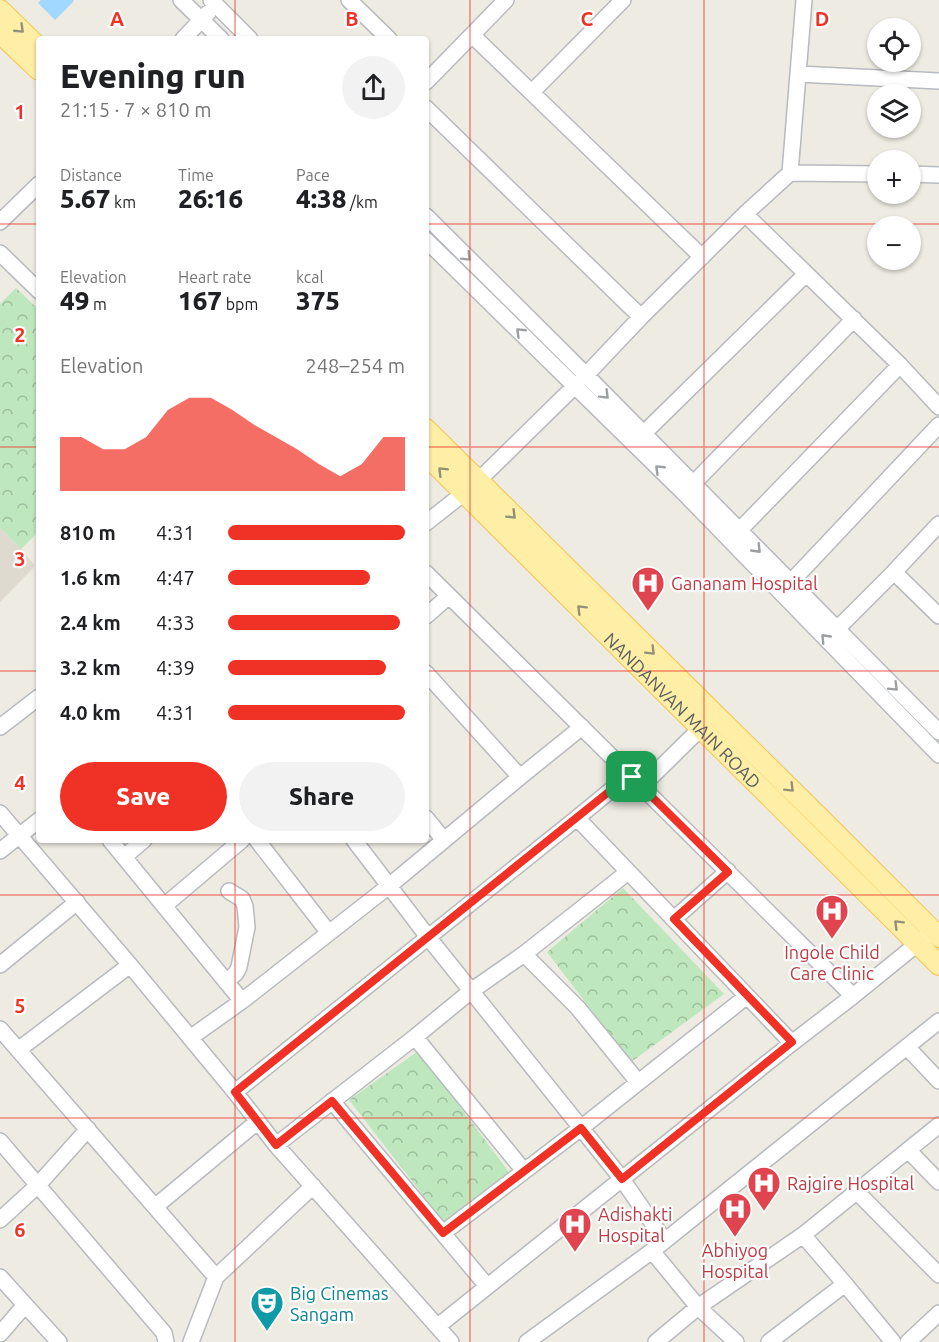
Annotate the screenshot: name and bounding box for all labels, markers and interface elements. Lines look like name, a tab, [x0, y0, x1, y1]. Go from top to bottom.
text: A	[110, 7, 124, 30]
text: B	[345, 7, 359, 30]
text: C	[581, 7, 594, 30]
text: D	[815, 7, 829, 30]
map controls	[867, 18, 921, 270]
button: locate	[867, 18, 921, 72]
one-way arrow	[12, 21, 23, 32]
button: share	[342, 56, 405, 119]
text: Evening run	[60, 57, 246, 94]
button: layers	[867, 84, 921, 138]
text: 21:15 · 7 × 810 m	[60, 98, 212, 121]
text: 1	[14, 100, 26, 123]
button: +	[867, 150, 921, 204]
text: Distance	[60, 166, 122, 184]
text: Time	[178, 166, 214, 184]
text: Pace	[296, 166, 330, 184]
text: 5.67	[60, 184, 110, 213]
text: 26:16	[178, 184, 243, 213]
text: 4:38	[296, 184, 346, 213]
text: km	[110, 193, 136, 211]
text: /km	[346, 193, 378, 211]
button: −	[867, 216, 921, 270]
one-way arrow	[460, 249, 471, 260]
text: Elevation	[60, 268, 127, 286]
text: Heart rate	[178, 268, 252, 286]
text: kcal	[296, 268, 324, 286]
text: 49	[60, 286, 89, 315]
text: 167	[178, 286, 222, 315]
text: 375	[296, 286, 340, 315]
text: m	[89, 295, 107, 313]
text: bpm	[222, 295, 258, 313]
text: 2	[14, 323, 26, 346]
one-way arrow	[516, 328, 526, 339]
text: Elevation	[60, 354, 143, 377]
text: 248–254 m	[306, 354, 405, 377]
one-way arrow	[598, 387, 609, 398]
one-way arrow	[655, 465, 666, 476]
one-way arrow	[439, 468, 450, 479]
one-way arrow	[505, 507, 516, 518]
text: 810 m	[60, 521, 116, 544]
text: 4:31	[156, 521, 195, 544]
one-way arrow	[750, 542, 761, 552]
text: 3	[14, 547, 26, 570]
hospital icon: Gananam Hospital	[630, 565, 666, 612]
text: 1.6 km	[60, 566, 121, 589]
text: 4:47	[156, 566, 195, 589]
place label: Gananam Hospital	[671, 573, 818, 593]
one-way arrow	[577, 605, 588, 616]
text: 2.4 km	[60, 611, 121, 634]
text: 4:33	[156, 611, 195, 634]
street label: NANDANVAN MAIN ROAD	[600, 628, 765, 792]
one-way arrow	[821, 634, 832, 644]
one-way arrow	[644, 644, 655, 655]
text: 3.2 km	[60, 656, 121, 679]
text: 4:39	[156, 656, 195, 679]
one-way arrow	[888, 680, 898, 691]
text: 4.0 km	[60, 701, 121, 724]
text: 4:31	[156, 701, 195, 724]
pin	[606, 751, 657, 802]
icon: arrive	[615, 760, 648, 793]
button: Save	[60, 762, 227, 831]
button: Share	[239, 762, 405, 831]
text: 4	[14, 771, 26, 794]
one-way arrow	[783, 781, 794, 792]
hospital icon: Ingole Child Care Clinic	[814, 893, 850, 940]
one-way arrow	[894, 920, 905, 931]
place label: Ingole Child Care Clinic	[784, 942, 880, 983]
text: 5	[14, 994, 26, 1017]
hospital icon: Rajgire Hospital	[746, 1165, 782, 1212]
place label: Rajgire Hospital	[787, 1173, 914, 1193]
hospital icon: Abhiyog Hospital	[717, 1191, 753, 1238]
place label: Adishakti Hospital	[598, 1204, 672, 1245]
hospital icon: Adishakti Hospital	[557, 1206, 593, 1253]
text: 6	[14, 1218, 26, 1241]
place label: Abhiyog Hospital	[702, 1240, 769, 1281]
place label: Big Cinemas Sangam	[290, 1283, 389, 1324]
theatre icon: Big Cinemas Sangam	[249, 1285, 285, 1332]

